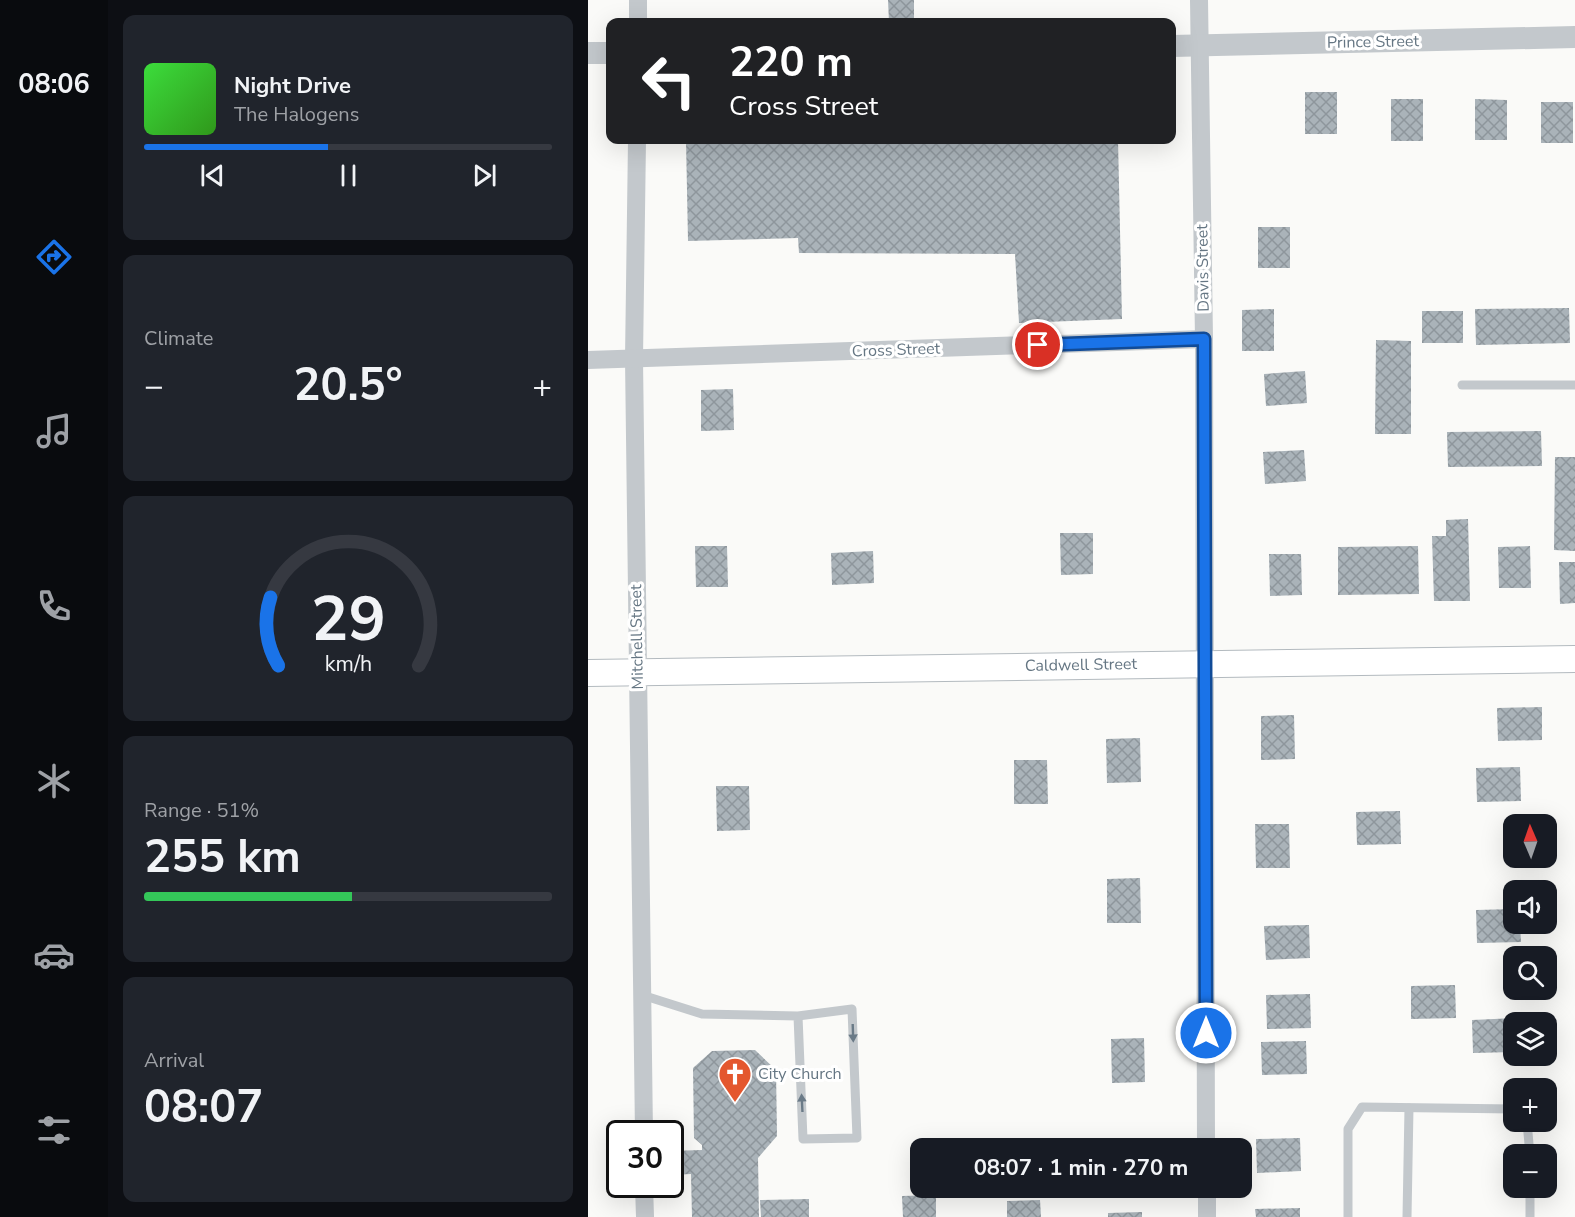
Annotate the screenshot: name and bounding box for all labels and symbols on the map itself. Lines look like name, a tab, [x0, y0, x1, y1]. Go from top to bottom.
street label: Prince Street	[1327, 30, 1420, 54]
street label: Davis Street	[1191, 224, 1215, 312]
pin	[1012, 319, 1063, 370]
street label: Cross Street	[851, 337, 941, 363]
street label: Mitchell Street	[625, 584, 649, 690]
street label: Caldwell Street	[1025, 653, 1138, 677]
north arrow	[1503, 814, 1557, 868]
position arrow	[1174, 1001, 1238, 1065]
one-way arrow	[849, 1024, 858, 1043]
church icon: City Church	[717, 1056, 753, 1103]
place label: City Church	[758, 1063, 841, 1085]
one-way arrow	[797, 1094, 806, 1113]
speed limit sign: 30	[606, 1120, 684, 1198]

